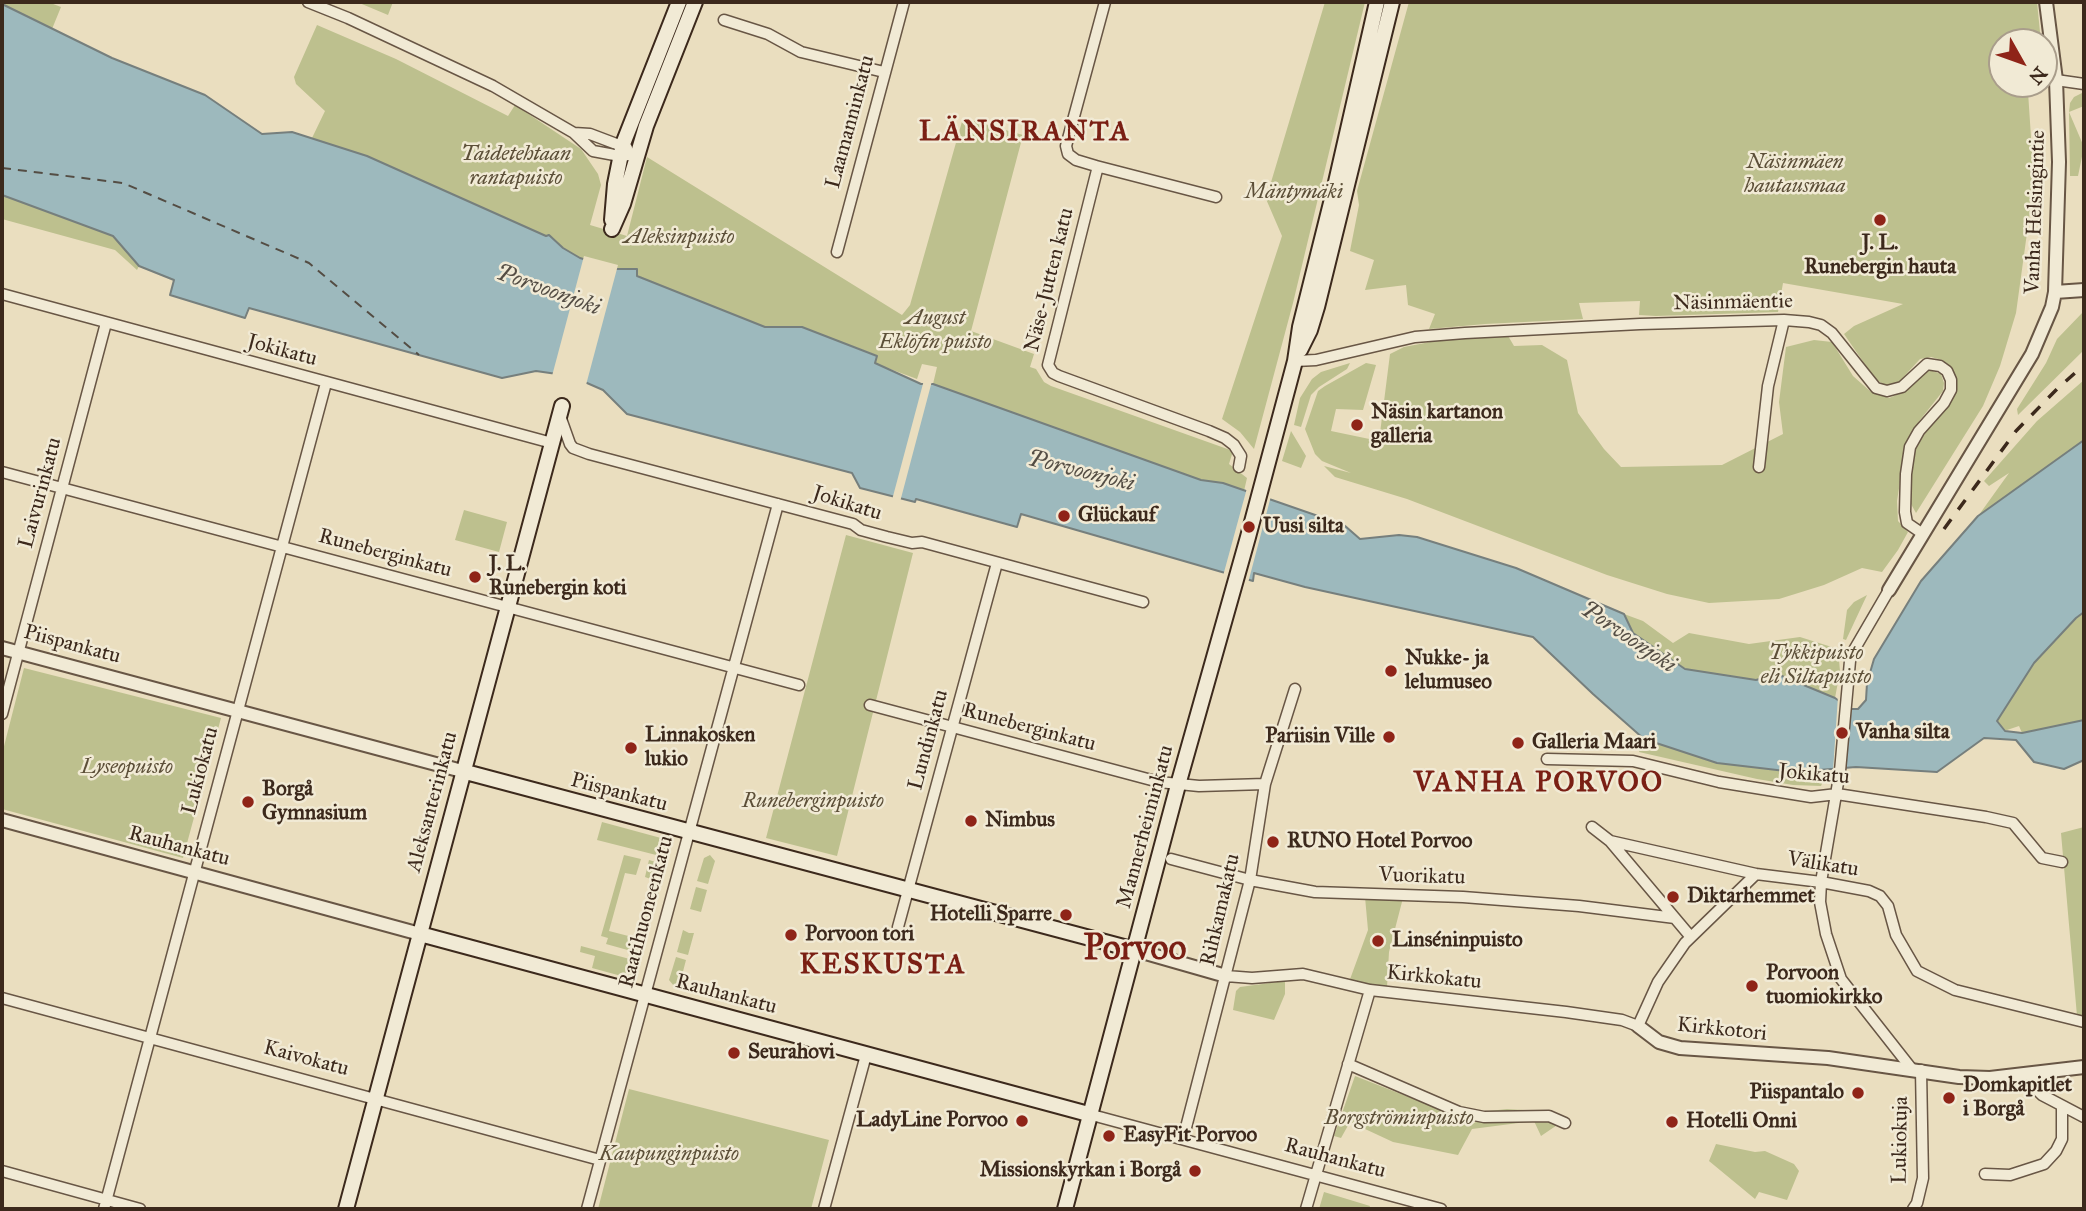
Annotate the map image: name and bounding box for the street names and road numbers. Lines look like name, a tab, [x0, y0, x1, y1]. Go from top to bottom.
street label: Laamanninkatu	[821, 53, 881, 191]
street label: Vanha Helsingintie	[2021, 130, 2051, 294]
street label: Näse-Jutten katu	[1020, 205, 1080, 355]
street label: Näsinmäentie	[1673, 289, 1793, 317]
street label: Jokikatu	[244, 330, 320, 372]
street label: Laivurinkatu	[14, 435, 68, 551]
street label: Jokikatu	[809, 481, 885, 527]
street label: Runeberginkatu	[316, 524, 454, 584]
street label: Piispankatu	[21, 620, 123, 670]
street label: Lundinkatu	[904, 687, 954, 793]
street label: Runeberginkatu	[960, 698, 1098, 758]
street label: Lukiokatu	[177, 724, 225, 818]
street label: Aleksanterinkatu	[402, 729, 464, 875]
street label: Mannerheiminkatu	[1112, 743, 1180, 911]
street label: Jokikatu	[1777, 759, 1851, 791]
street label: Piispankatu	[568, 768, 670, 818]
street label: Rauhankatu	[126, 821, 232, 873]
street label: Raatihuoneenkatu	[615, 833, 679, 991]
street label: Välikatu	[1786, 847, 1860, 883]
street label: Rihkamakatu	[1196, 851, 1246, 969]
street label: Vuorikatu	[1378, 863, 1466, 891]
street label: Kirkkokatu	[1385, 960, 1483, 996]
street label: Rauhankatu	[673, 969, 779, 1021]
street label: Kirkkotori	[1676, 1013, 1768, 1047]
street label: Kaivokatu	[261, 1036, 351, 1082]
street label: Lukiokuja	[1888, 1096, 1914, 1184]
street label: Rauhankatu	[1282, 1133, 1388, 1185]

